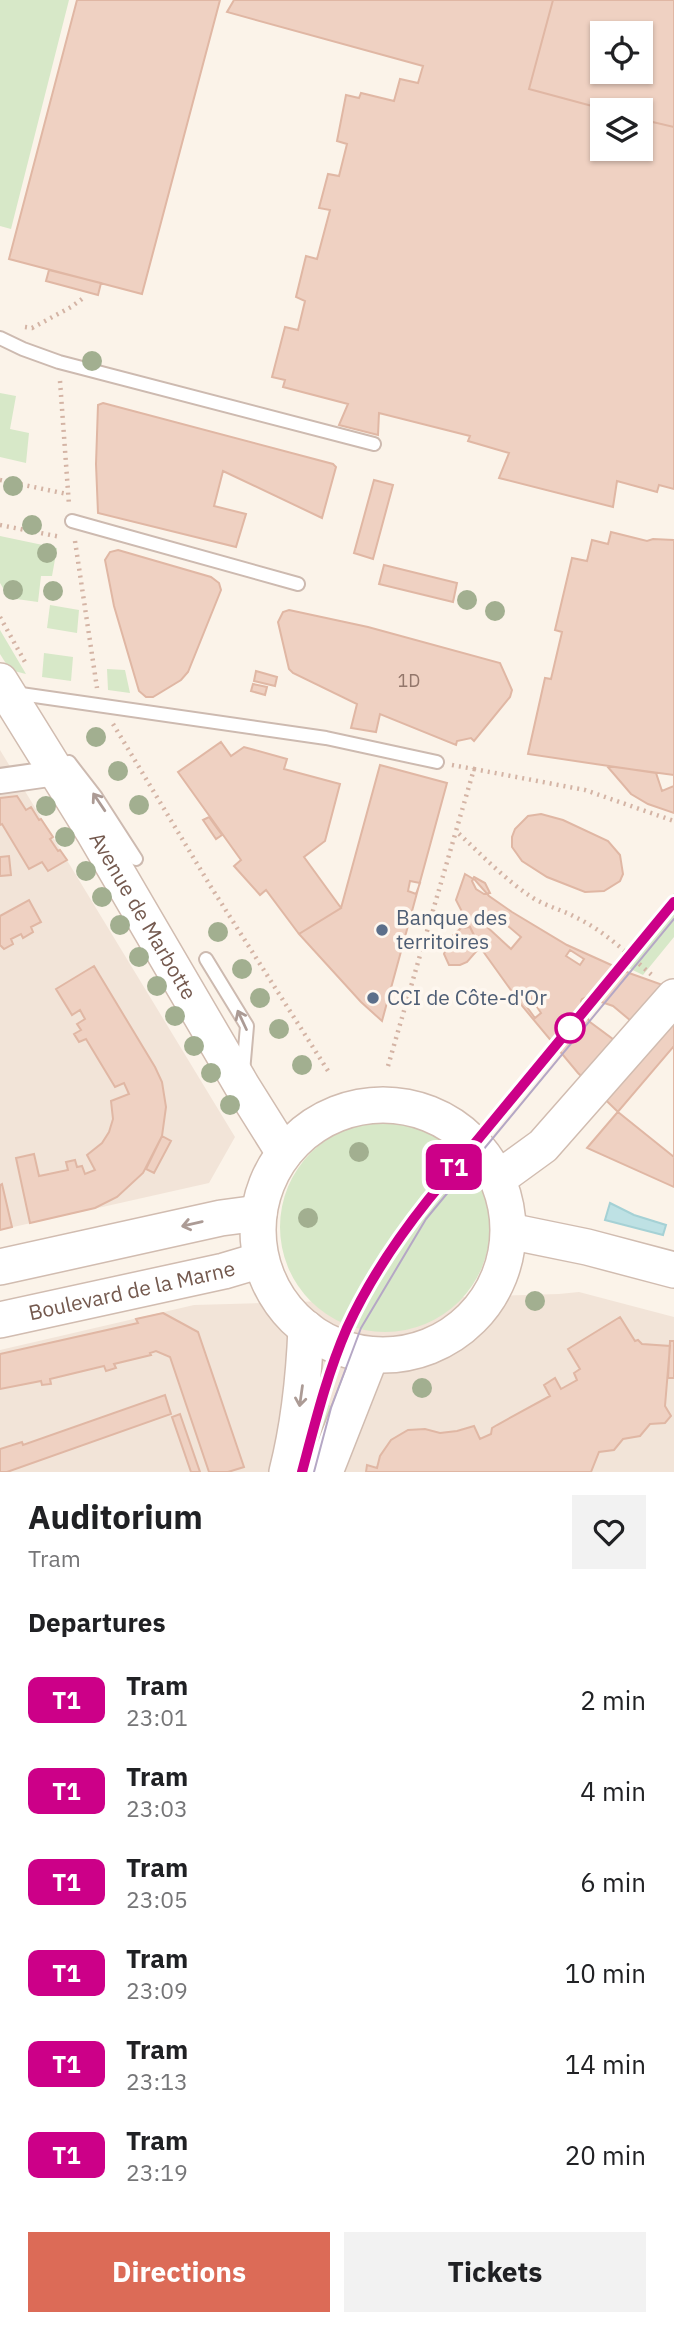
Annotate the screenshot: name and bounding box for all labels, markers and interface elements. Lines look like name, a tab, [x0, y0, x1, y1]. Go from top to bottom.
map controls	[590, 21, 653, 161]
button: locate	[590, 21, 653, 84]
button: layers	[590, 98, 653, 161]
house number: 1D	[398, 669, 420, 692]
one-way arrow	[92, 793, 106, 812]
street label: Avenue de Marbotte	[84, 827, 204, 1005]
place label: Banque des territoires	[396, 903, 507, 955]
marker: Banque des territoires	[374, 922, 390, 938]
place label: CCI de Côte-d'Or	[387, 983, 547, 1011]
marker: CCI de Côte-d'Or	[365, 990, 381, 1006]
one-way arrow	[235, 1009, 248, 1030]
unlabelled marker	[555, 1013, 585, 1043]
line badge: T1	[422, 1144, 486, 1190]
text: T1	[440, 1151, 468, 1183]
one-way arrow	[181, 1218, 204, 1231]
street label: Boulevard de la Marne	[26, 1253, 238, 1326]
one-way arrow	[294, 1384, 307, 1407]
text: Auditorium	[28, 1495, 203, 1538]
button: heart	[572, 1495, 646, 1569]
text: Tram	[28, 1543, 81, 1573]
text: Departures	[28, 1605, 166, 1639]
text: Tram	[126, 1668, 188, 1702]
text: 2 min	[580, 1683, 646, 1717]
text: T1	[52, 1684, 81, 1716]
text: 23:01	[126, 1702, 188, 1732]
text: Tram	[126, 1759, 188, 1793]
text: 4 min	[580, 1774, 646, 1808]
text: T1	[52, 1775, 81, 1807]
text: 23:03	[126, 1793, 188, 1823]
text: Tram	[126, 1850, 188, 1884]
text: 6 min	[580, 1865, 646, 1899]
text: T1	[52, 1866, 81, 1898]
text: 23:05	[126, 1884, 188, 1914]
text: Tram	[126, 1941, 188, 1975]
text: 10 min	[565, 1956, 646, 1990]
text: T1	[52, 1957, 81, 1989]
text: 23:09	[126, 1975, 188, 2005]
text: Tram	[126, 2032, 188, 2066]
text: 14 min	[565, 2047, 646, 2081]
text: T1	[52, 2048, 81, 2080]
text: 23:13	[126, 2066, 188, 2096]
text: Tram	[126, 2123, 188, 2157]
text: 20 min	[565, 2138, 646, 2172]
text: T1	[52, 2139, 81, 2171]
text: 23:19	[126, 2157, 188, 2187]
button: Directions	[28, 2232, 330, 2312]
button: Tickets	[344, 2232, 646, 2312]

